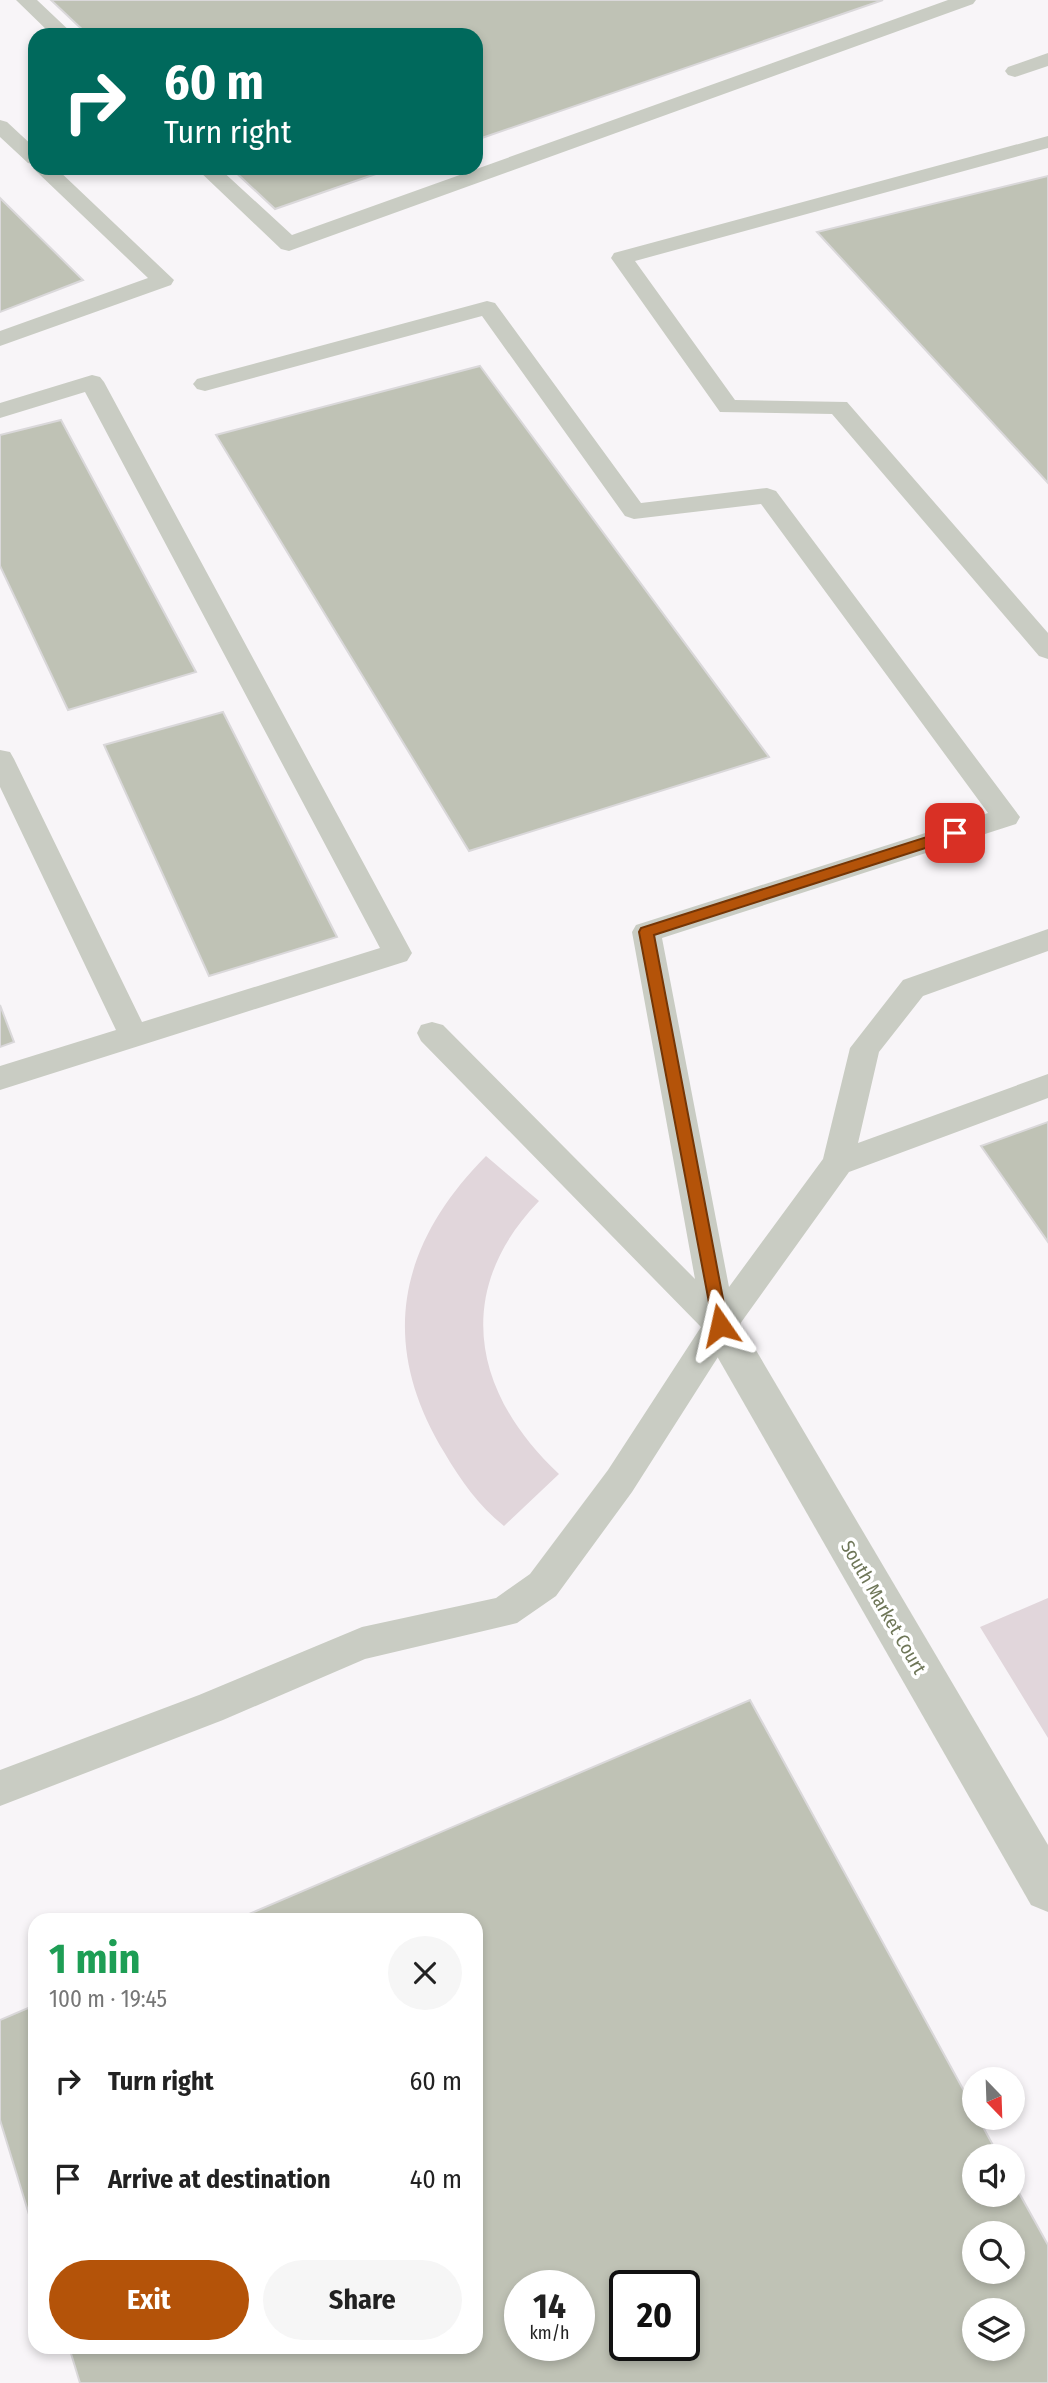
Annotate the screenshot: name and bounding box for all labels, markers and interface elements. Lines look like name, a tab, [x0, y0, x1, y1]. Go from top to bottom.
text: 60 m	[164, 53, 264, 112]
icon: right	[49, 56, 140, 147]
text: Turn right	[164, 113, 291, 151]
pin	[925, 803, 985, 863]
icon: arrive	[936, 814, 974, 852]
position arrow	[683, 1288, 757, 1362]
street label: South Market Court	[836, 1536, 931, 1679]
text: 1 min	[49, 1934, 140, 1984]
button: close	[388, 1936, 462, 2010]
text: 100 m · 19:45	[49, 1985, 167, 2013]
icon: right	[49, 2062, 87, 2100]
text: Turn right	[108, 2066, 214, 2097]
text: 60 m	[409, 2066, 462, 2097]
north arrow	[962, 2067, 1026, 2130]
map controls	[962, 2067, 1025, 2361]
button: sound	[962, 2144, 1025, 2207]
icon: arrive	[49, 2160, 87, 2198]
text: Arrive at destination	[108, 2164, 331, 2195]
text: 40 m	[410, 2164, 462, 2195]
button: search	[962, 2221, 1025, 2284]
button: Exit	[49, 2260, 249, 2340]
button: Share	[263, 2260, 462, 2340]
speed limit sign: 20	[609, 2270, 700, 2361]
text: 14	[533, 2285, 566, 2327]
button: layers	[962, 2298, 1025, 2361]
text: km/h	[529, 2322, 570, 2344]

